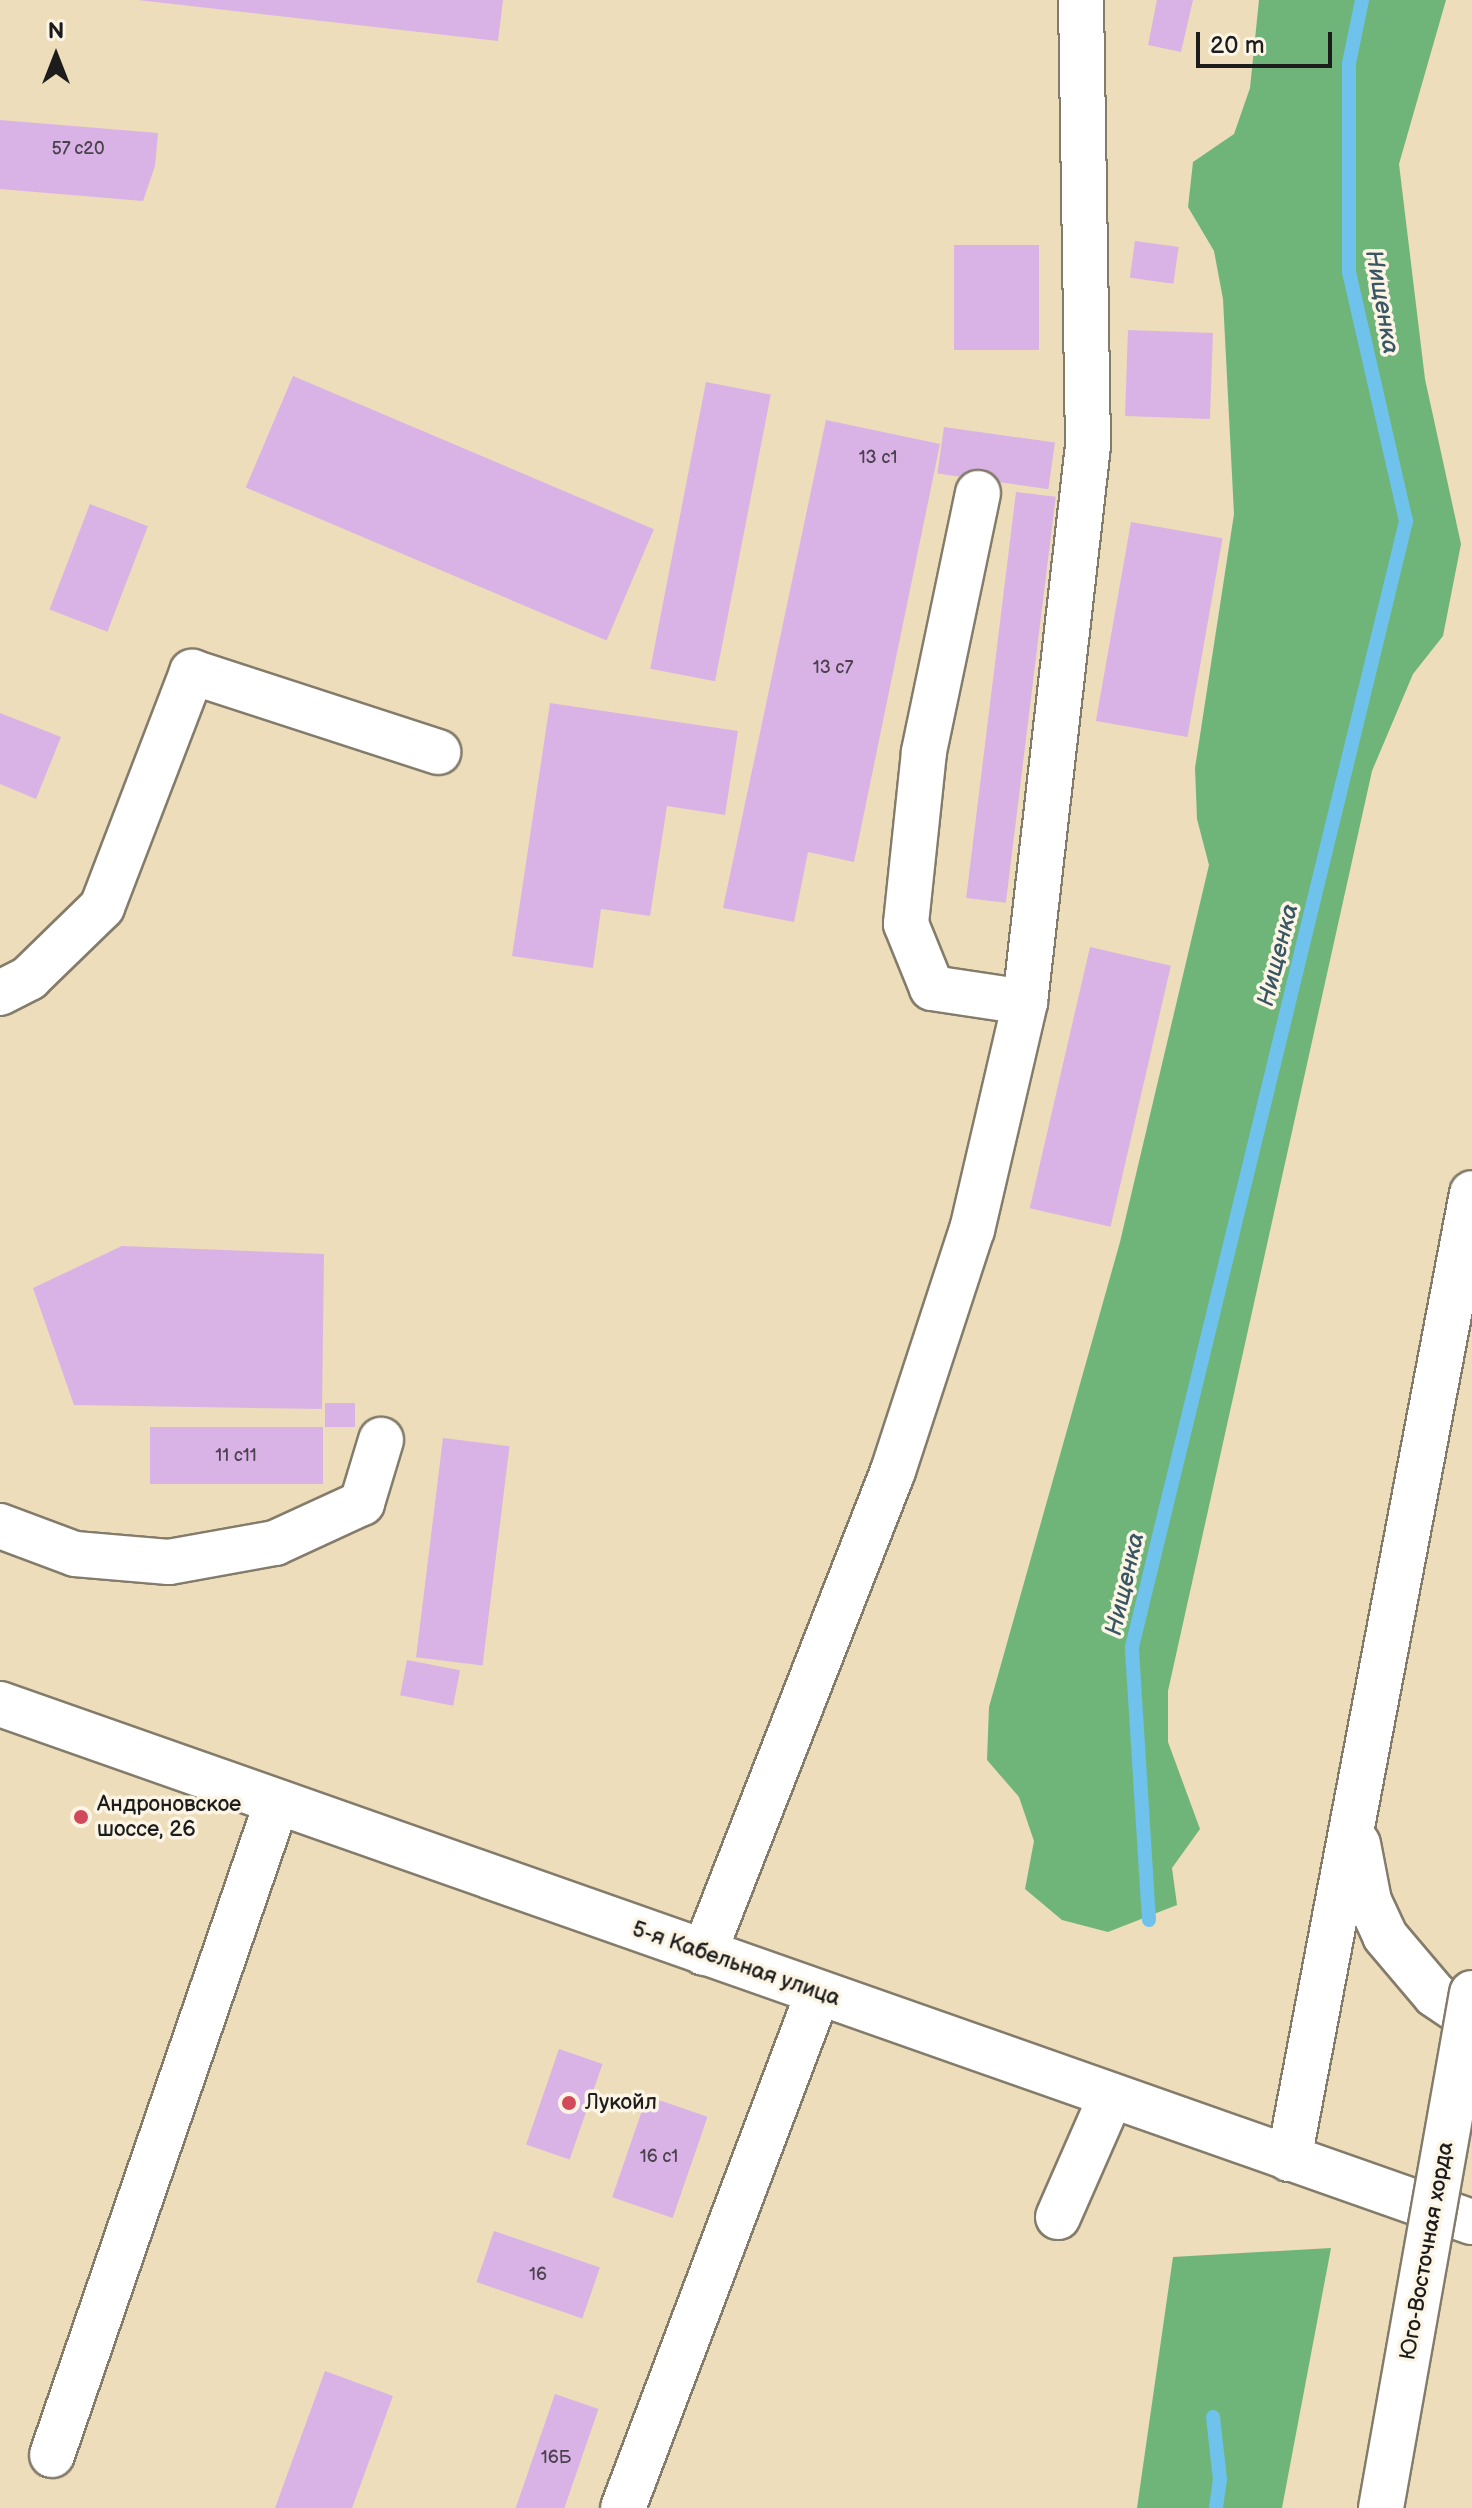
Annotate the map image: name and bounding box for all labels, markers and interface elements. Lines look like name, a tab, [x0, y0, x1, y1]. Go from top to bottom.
north arrow	[16, 16, 96, 96]
scale bar	[1200, 16, 1336, 66]
text: N	[48, 18, 64, 45]
text: 20 m	[1210, 31, 1265, 60]
house number: 57 с20	[51, 138, 105, 160]
water label: Нищенка	[1359, 248, 1405, 356]
house number: 13 с1	[859, 447, 897, 469]
house number: 13 с7	[813, 657, 853, 679]
water label: Нищенка	[1251, 901, 1305, 1009]
house number: 11 с11	[215, 1445, 257, 1467]
water label: Нищенка	[1099, 1530, 1151, 1638]
place label: Андроновское шоссе, 26	[97, 1791, 241, 1842]
marker: Андроновское шоссе, 26	[72, 1808, 90, 1826]
street label: 5-я Кабельная улица	[629, 1916, 843, 2012]
place label: Лукойл	[585, 2090, 657, 2116]
marker: Лукойл	[560, 2094, 578, 2112]
street label: Юго-Восточная хорда	[1395, 2140, 1459, 2362]
house number: 16 с1	[640, 2146, 678, 2168]
house number: 16	[529, 2264, 547, 2286]
house number: 16Б	[541, 2447, 571, 2469]

